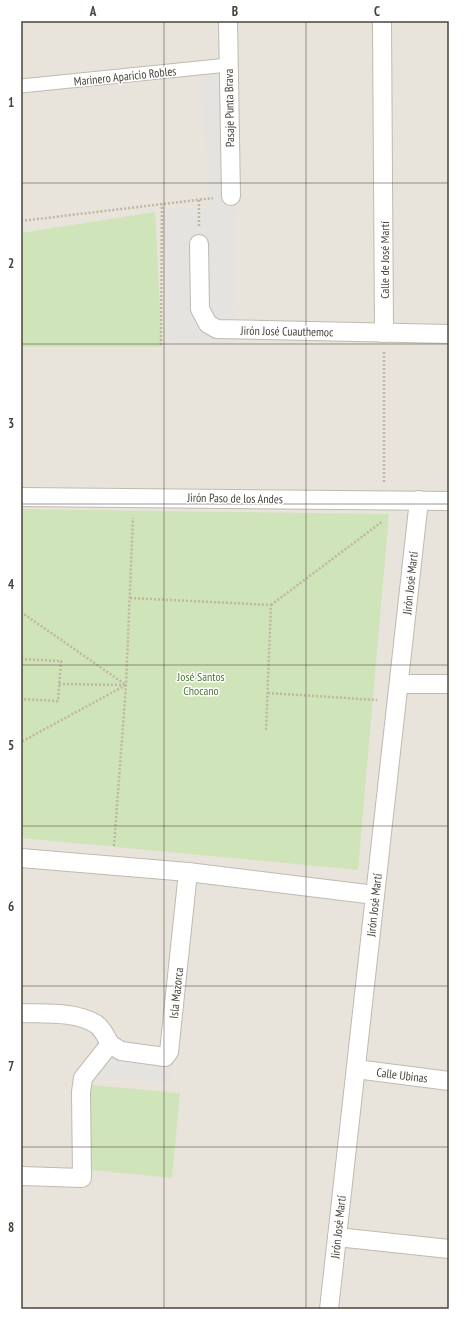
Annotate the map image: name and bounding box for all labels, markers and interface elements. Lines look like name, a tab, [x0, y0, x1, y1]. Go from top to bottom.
text: A	[89, 3, 97, 20]
text: B	[232, 3, 238, 20]
text: C	[374, 3, 380, 20]
street label: Marinero Aparicio Robles	[73, 63, 177, 89]
street label: Pasaje Punta Brava	[221, 69, 237, 147]
text: 1	[8, 94, 14, 111]
street label: Calle de José Martí	[377, 221, 392, 299]
text: 2	[8, 255, 14, 272]
street label: Jirón José Cuauthemoc	[239, 323, 334, 339]
text: 3	[8, 415, 14, 432]
street label: Jirón Paso de los Andes	[186, 490, 283, 506]
street label: Jirón José Martí	[399, 550, 421, 616]
text: 4	[8, 576, 15, 593]
park label: José Santos Chocano	[176, 669, 225, 698]
text: 5	[8, 737, 14, 754]
street label: Jirón José Martí	[363, 872, 385, 938]
text: 6	[8, 898, 14, 915]
street label: Isla Mazorca	[166, 967, 186, 1019]
text: 7	[8, 1058, 14, 1075]
street label: Calle Ubinas	[376, 1064, 428, 1086]
street label: Jirón José Martí	[327, 1194, 349, 1260]
text: 8	[8, 1219, 14, 1236]

